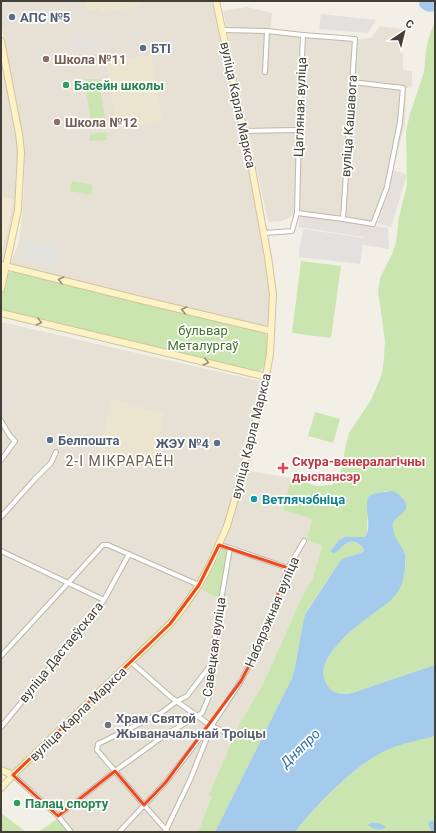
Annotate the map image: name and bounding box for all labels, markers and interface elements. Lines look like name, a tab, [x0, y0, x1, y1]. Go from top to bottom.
place label: АПС №5	[20, 10, 70, 25]
marker: АПС №5	[7, 12, 17, 22]
north arrow	[384, 12, 424, 52]
text: С	[403, 17, 416, 32]
street label: вуліца Карла Маркса	[217, 40, 259, 170]
place label: БТІ	[151, 41, 171, 56]
marker: БТІ	[138, 43, 148, 53]
place label: Школа №11	[54, 52, 126, 67]
marker: Школа №11	[41, 54, 51, 64]
street label: Цагляная вуліца	[291, 57, 309, 157]
street label: вуліца Кашавога	[338, 74, 360, 178]
place label: Басейн школы	[74, 78, 164, 93]
marker: Басейн школы	[61, 80, 71, 90]
place label: Школа №12	[65, 115, 137, 130]
marker: Школа №12	[52, 117, 62, 127]
one-way arrow	[58, 277, 65, 285]
one-way arrow	[181, 307, 188, 315]
one-way arrow	[35, 317, 42, 326]
park label: бульвар Металургаў	[168, 323, 238, 353]
one-way arrow	[203, 358, 209, 366]
street label: вуліца Карла Маркса	[228, 372, 274, 500]
place label: Белпошта	[58, 433, 120, 448]
marker: Белпошта	[45, 435, 55, 445]
place label: ЖЭУ №4	[156, 436, 210, 451]
marker: ЖЭУ №4	[212, 438, 222, 448]
district label: 2-І МІКРАРАЁН	[65, 453, 175, 469]
place label: Скура-венералагічны дыспансэр	[292, 454, 425, 484]
marker: Скура-венералагічны дыспансэр	[277, 462, 289, 474]
place label: Ветлячэбніца	[262, 492, 345, 507]
marker: Ветлячэбніца	[249, 494, 259, 504]
street label: Набярэжная вуліца	[242, 555, 302, 669]
street label: Савецкая вуліца	[200, 596, 228, 698]
street label: вуліца Дастаеўскага	[16, 599, 106, 705]
street label: вуліца Карла Маркса	[26, 664, 130, 764]
place label: Храм Святой Жываначальнай Троіцы	[116, 711, 266, 741]
marker: Храм Святой Жываначальнай Троіцы	[103, 720, 113, 730]
water label: Дняпро	[276, 725, 323, 771]
place label: Палац спорту	[25, 796, 109, 811]
marker: Палац спорту	[12, 798, 22, 808]

